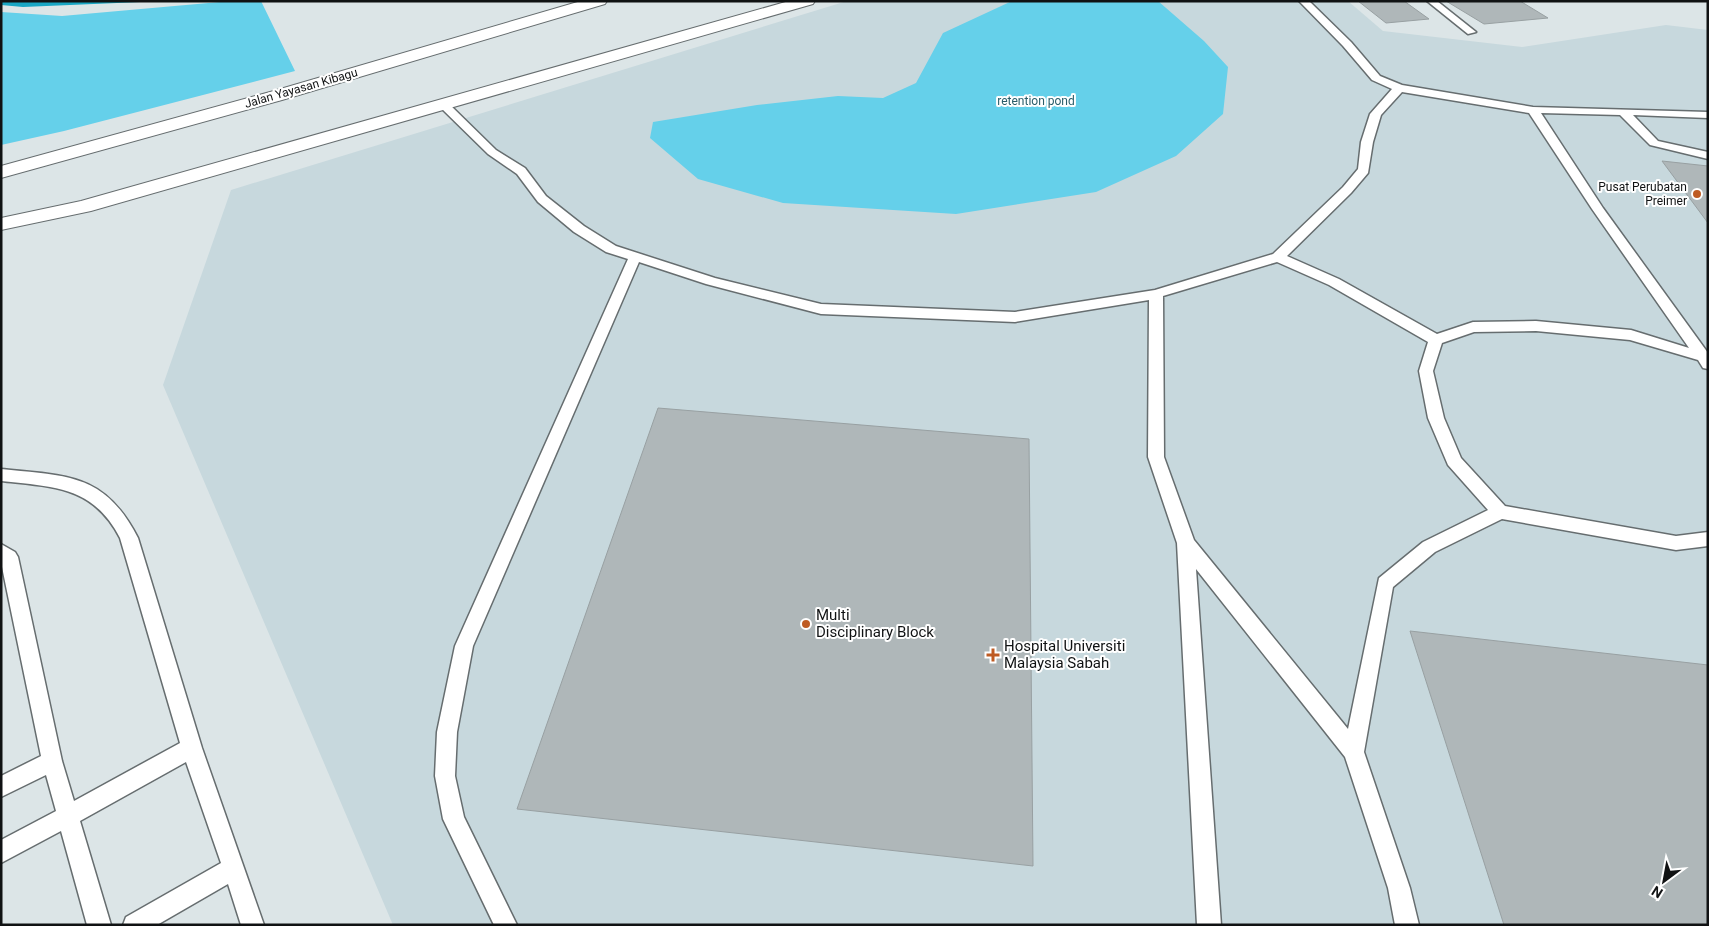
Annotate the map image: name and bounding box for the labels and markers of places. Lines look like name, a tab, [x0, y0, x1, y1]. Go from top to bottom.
place label: Pusat Perubatan Preimer	[1598, 180, 1687, 208]
marker: Pusat Perubatan Preimer	[1691, 188, 1703, 200]
place label: Multi Disciplinary Block	[816, 606, 934, 641]
marker: Multi Disciplinary Block	[800, 618, 812, 630]
place label: Hospital Universiti Malaysia Sabah	[1004, 637, 1125, 672]
marker: Hospital Universiti Malaysia Sabah	[986, 648, 1000, 662]

